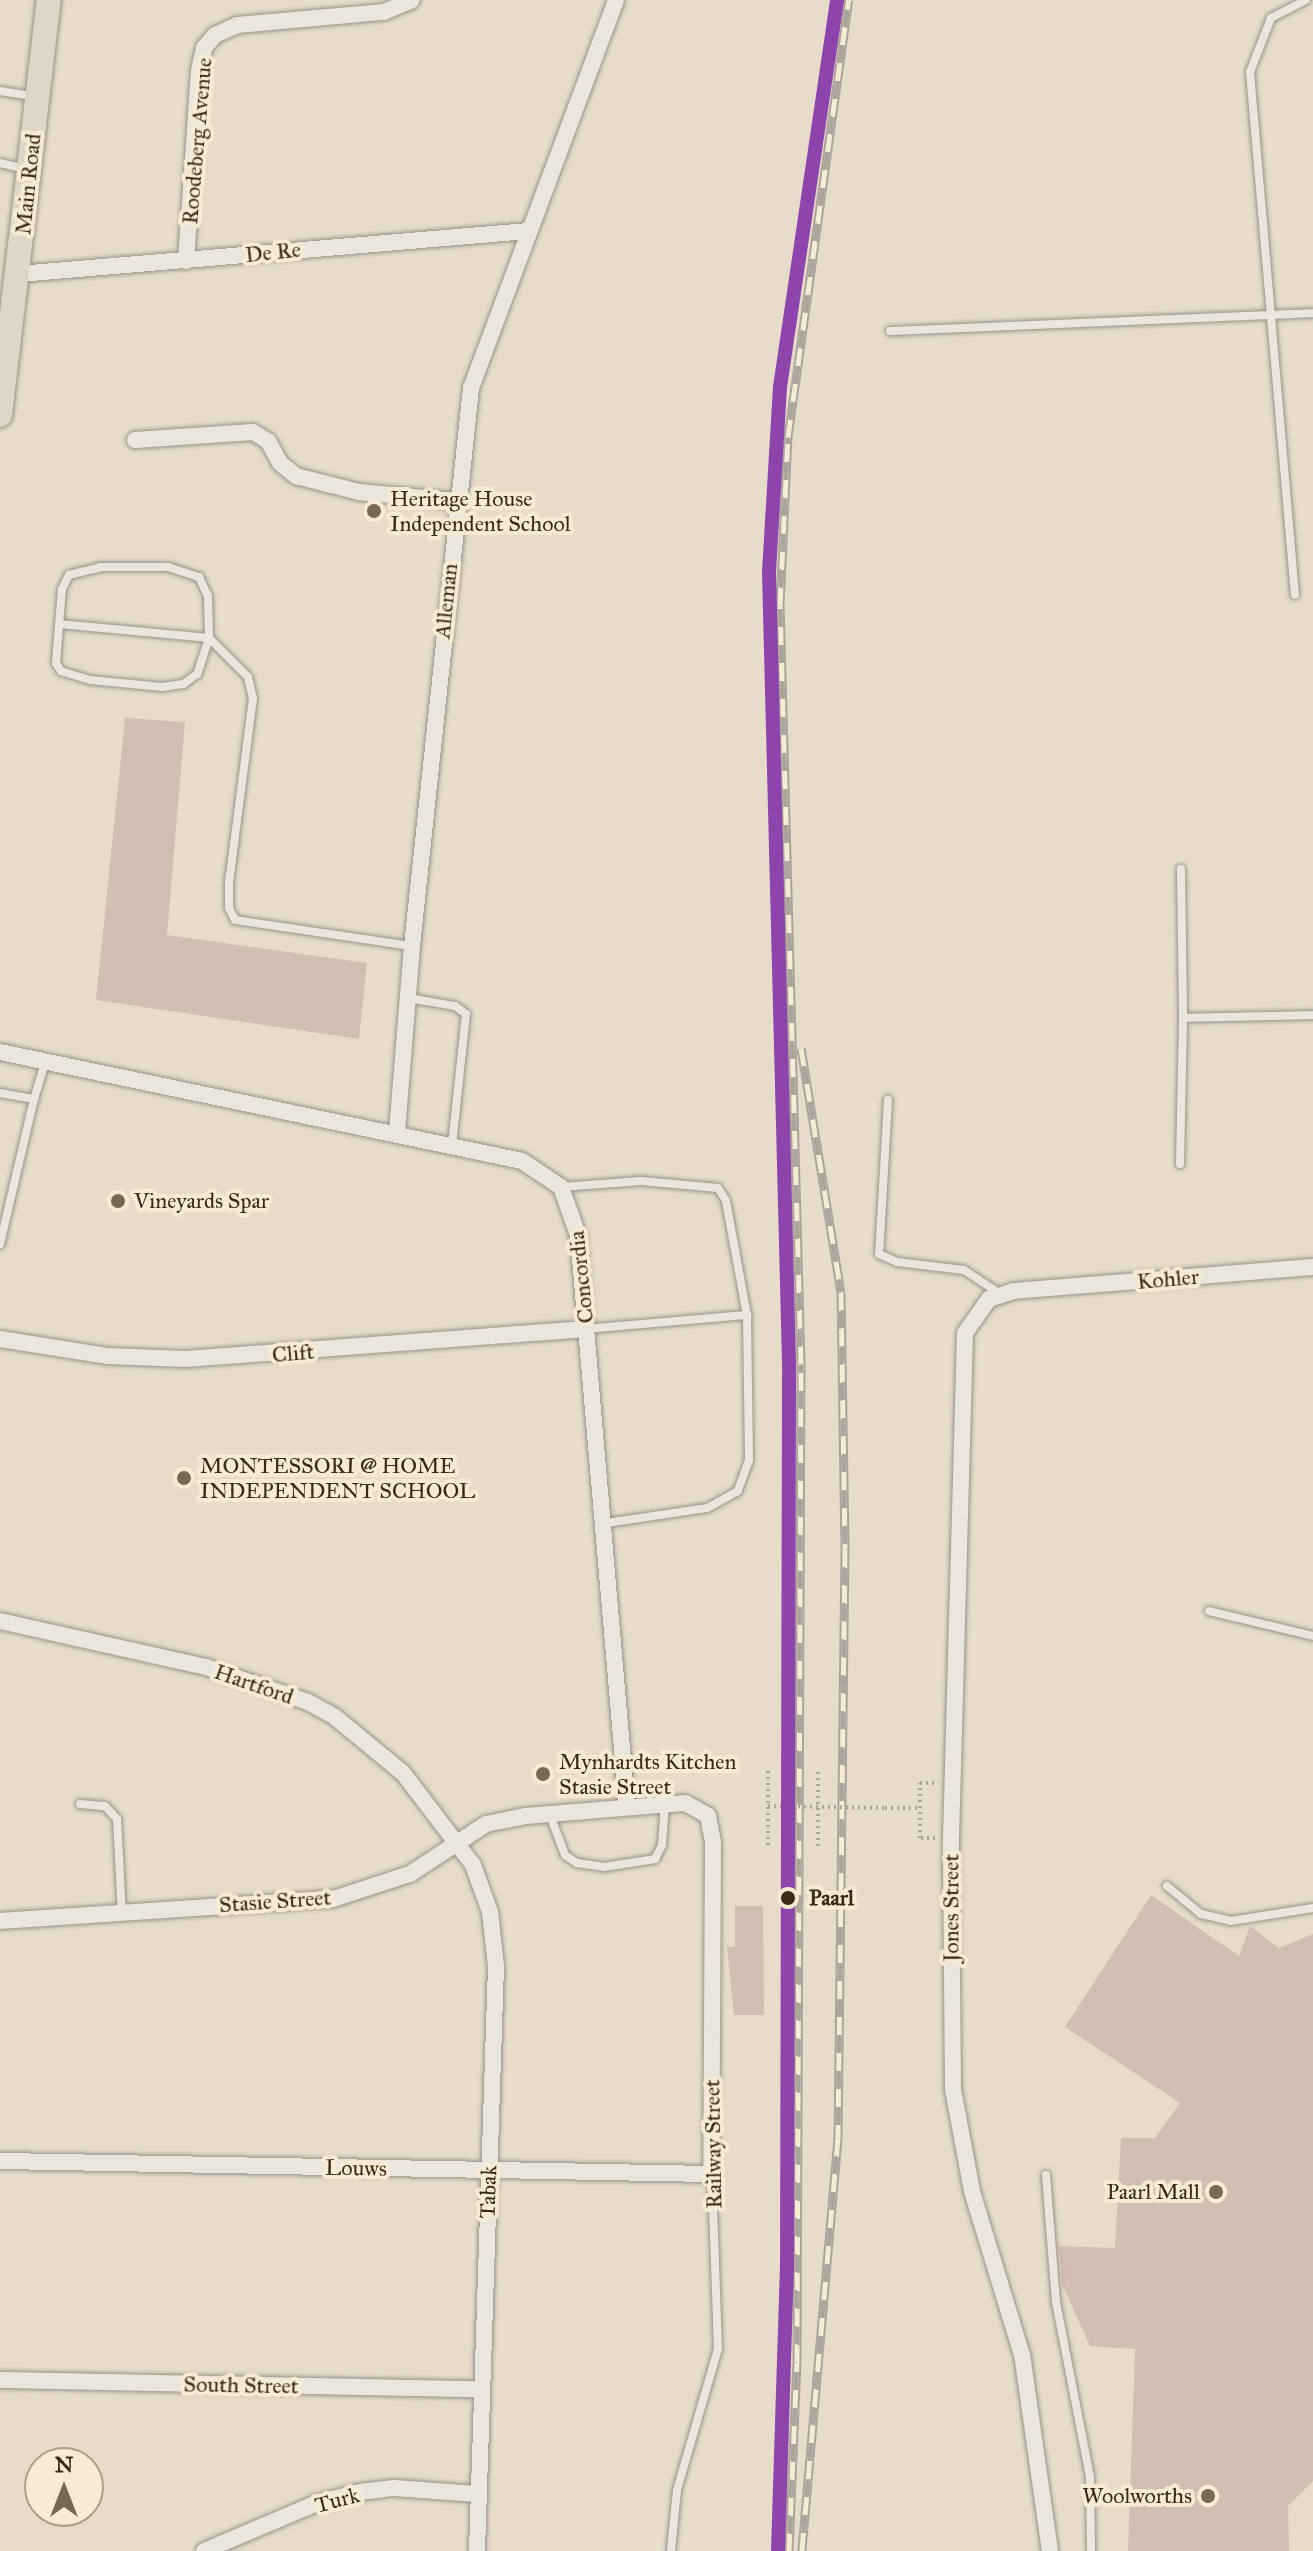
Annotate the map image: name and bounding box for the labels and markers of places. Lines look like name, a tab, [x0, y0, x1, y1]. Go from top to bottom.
place label: Heritage House Independent School	[390, 485, 571, 536]
marker: Heritage House Independent School	[365, 502, 383, 520]
place label: Vineyards Spar	[134, 1188, 269, 1214]
marker: Vineyards Spar	[109, 1192, 127, 1210]
place label: MONTESSORI @ HOME INDEPENDENT SCHOOL	[200, 1452, 475, 1504]
marker: MONTESSORI @ HOME INDEPENDENT SCHOOL	[175, 1469, 193, 1487]
place label: Mynhardts Kitchen Stasie Street	[559, 1748, 736, 1800]
marker: Mynhardts Kitchen Stasie Street	[534, 1765, 552, 1783]
marker: Paarl	[774, 1884, 802, 1912]
place label: Paarl	[809, 1885, 854, 1911]
place label: Paarl Mall	[1107, 2179, 1200, 2205]
marker: Paarl Mall	[1207, 2183, 1225, 2201]
place label: Woolworths	[1082, 2483, 1192, 2509]
marker: Woolworths	[1199, 2487, 1217, 2505]

